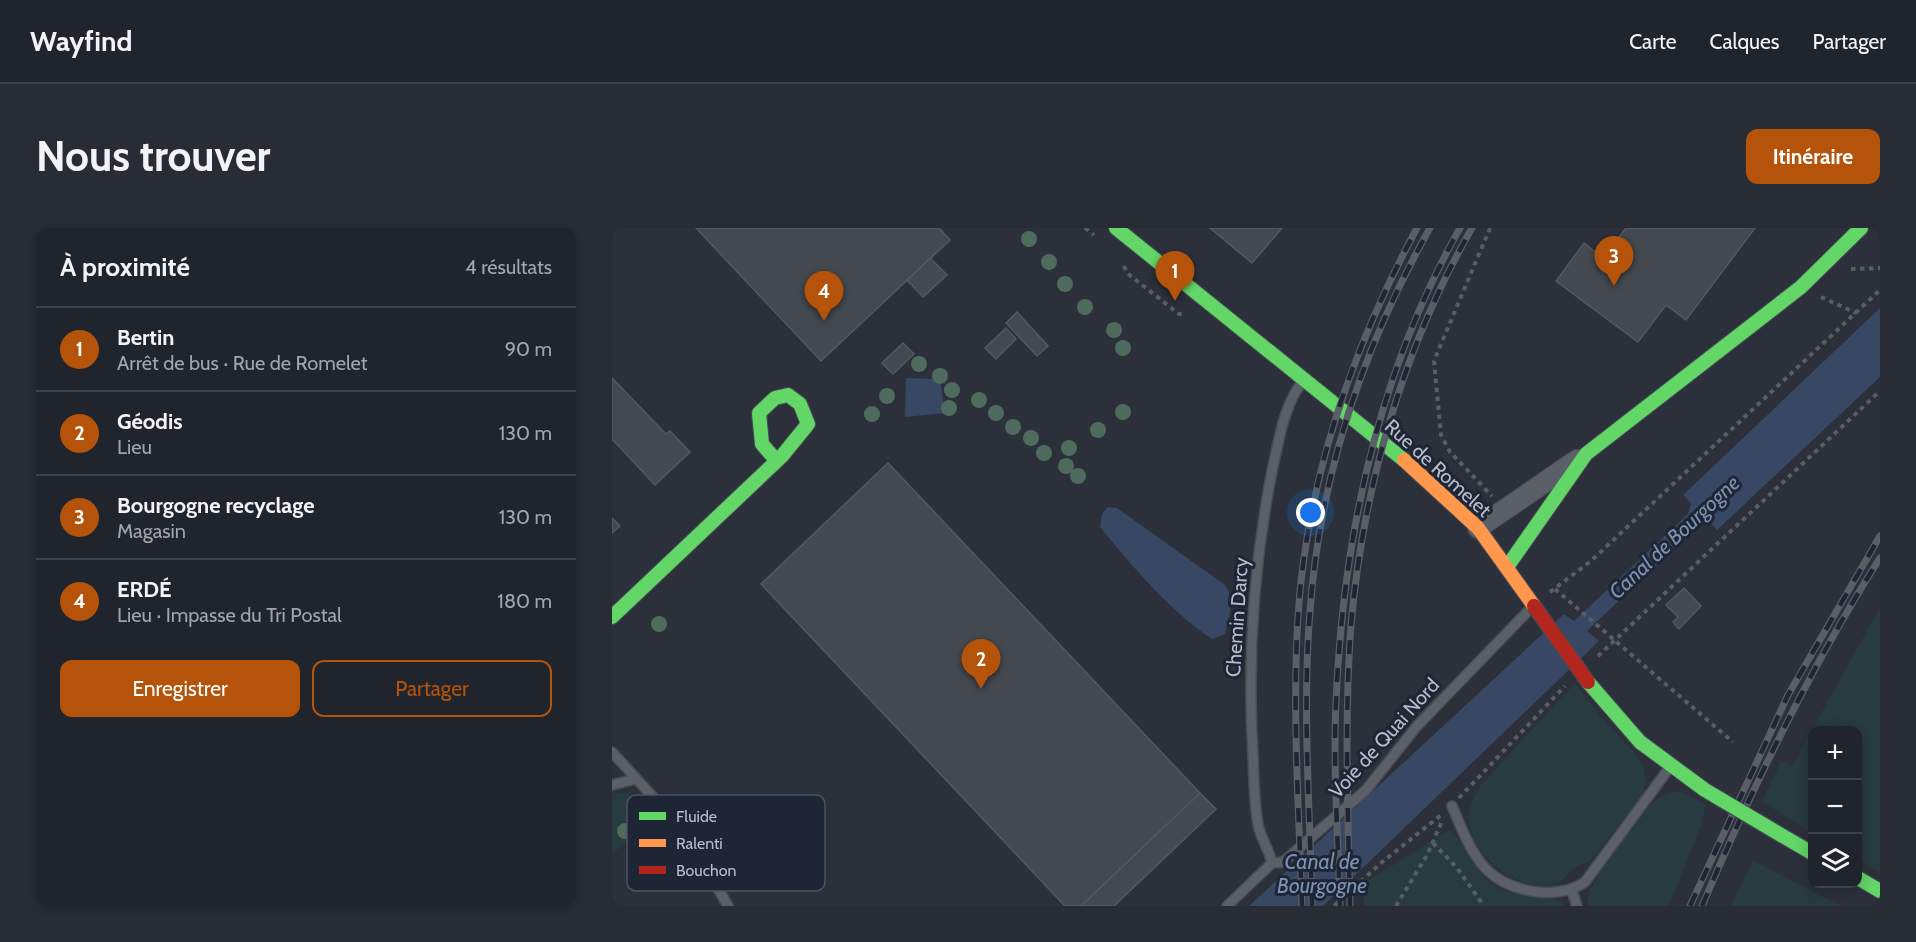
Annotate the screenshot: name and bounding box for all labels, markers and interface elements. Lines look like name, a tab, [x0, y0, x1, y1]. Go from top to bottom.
text: Wayfind	[30, 24, 132, 58]
text: Carte	[1629, 29, 1677, 54]
text: Calques	[1710, 29, 1780, 54]
text: Partager	[1813, 29, 1886, 54]
button: Itinéraire	[1746, 129, 1880, 184]
text: Nous trouver	[36, 130, 270, 182]
pin: 3	[1594, 236, 1634, 286]
text: À proximité	[60, 251, 190, 283]
pin: 1	[1156, 251, 1194, 301]
text: 4 résultats	[465, 255, 552, 279]
pin: 4	[804, 272, 844, 321]
text: Bertin	[117, 324, 174, 351]
text: 1	[76, 337, 83, 361]
text: 90 m	[505, 337, 552, 361]
text: Arrêt de bus · Rue de Romelet	[117, 351, 368, 375]
text: Géodis	[117, 408, 183, 435]
street label: Rue de Romelet	[1380, 414, 1496, 522]
text: 2	[74, 421, 85, 445]
text: 130 m	[499, 421, 552, 445]
text: Lieu	[117, 435, 152, 459]
water label: Canal de Bourgogne	[1604, 470, 1745, 604]
text: Bourgogne recyclage	[117, 492, 315, 519]
your location	[1296, 498, 1325, 527]
text: 3	[74, 505, 85, 529]
text: 130 m	[499, 505, 552, 529]
text: Magasin	[117, 519, 186, 543]
street label: Chemin Darcy	[1221, 556, 1253, 678]
text: ERDÉ	[117, 576, 172, 603]
text: 4	[73, 589, 86, 613]
text: 180 m	[497, 589, 552, 613]
text: Lieu · Impasse du Tri Postal	[117, 603, 342, 627]
pin: 2	[962, 640, 1000, 689]
button: Enregistrer	[60, 660, 300, 717]
button: Partager	[312, 660, 552, 717]
street label: Voie de Quai Nord	[1324, 673, 1444, 803]
map controls	[1808, 726, 1862, 888]
button: +	[1808, 726, 1862, 780]
button: −	[1808, 780, 1862, 834]
legend	[627, 795, 825, 891]
text: Fluide	[676, 807, 717, 826]
text: Ralenti	[676, 834, 723, 853]
button: layers	[1808, 834, 1862, 888]
water label: Canal de Bourgogne	[1277, 849, 1367, 898]
text: Bouchon	[676, 861, 736, 880]

